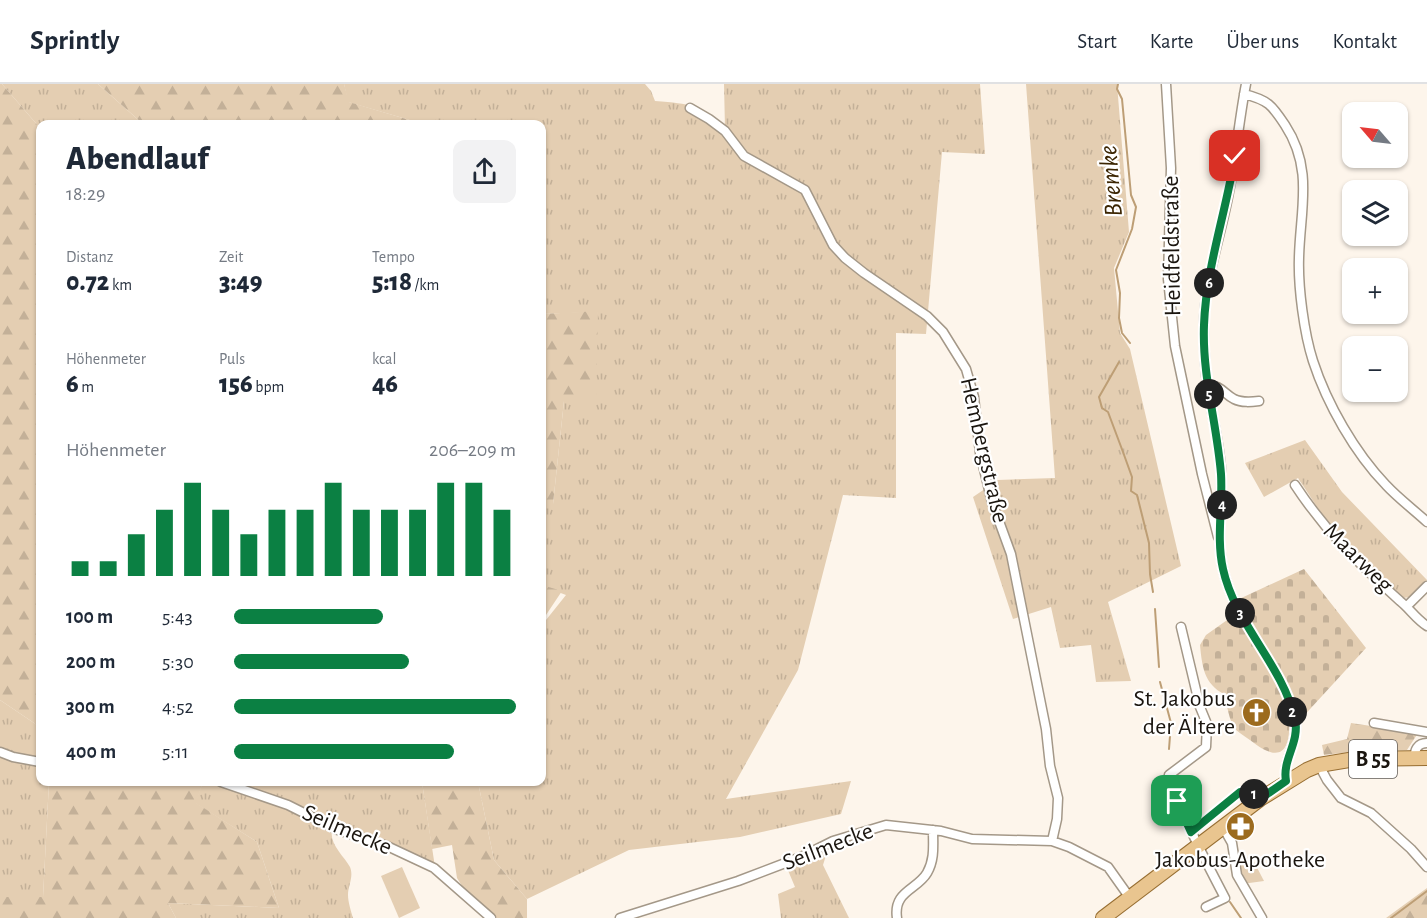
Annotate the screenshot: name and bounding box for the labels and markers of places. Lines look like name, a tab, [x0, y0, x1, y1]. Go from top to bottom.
pin	[1209, 130, 1260, 181]
pin: 6	[1194, 268, 1224, 298]
pin: 5	[1194, 379, 1224, 409]
pin: 4	[1207, 490, 1237, 520]
pin: 3	[1225, 598, 1255, 628]
place label: St. Jakobus der Ältere	[1133, 687, 1235, 739]
church icon: St. Jakobus der Ältere	[1240, 697, 1272, 729]
pin: 2	[1277, 697, 1307, 727]
pin	[1151, 775, 1202, 826]
pin: 1	[1239, 779, 1269, 809]
pharmacy icon: Jakobus-Apotheke	[1224, 811, 1256, 843]
place label: Jakobus-Apotheke	[1155, 848, 1325, 872]

